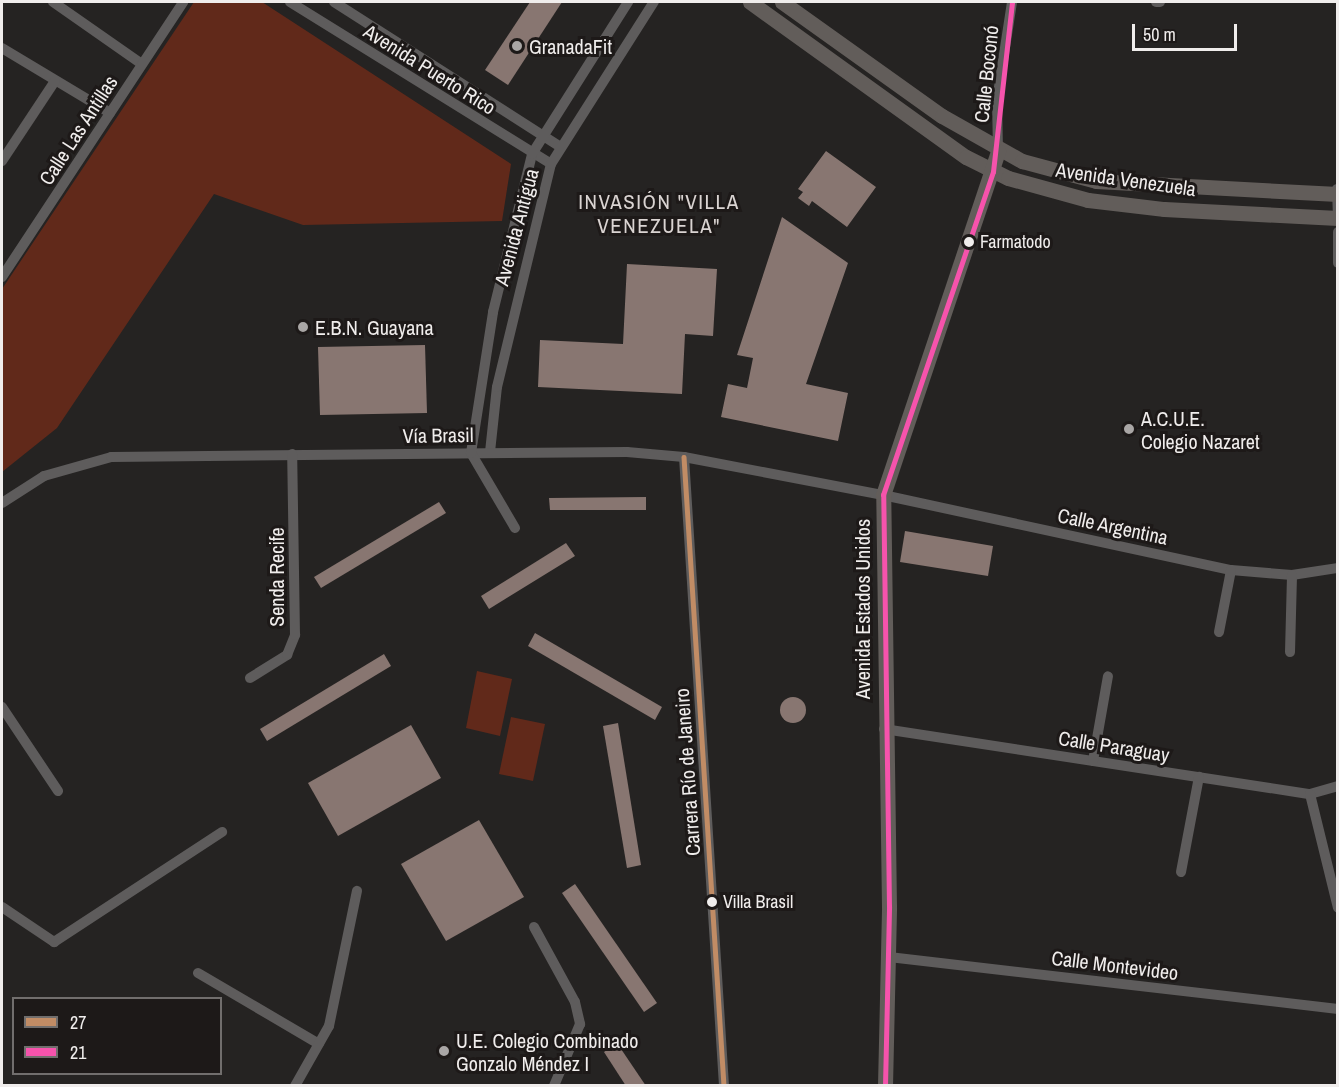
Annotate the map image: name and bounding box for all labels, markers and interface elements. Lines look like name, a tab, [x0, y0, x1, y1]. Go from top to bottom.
scale bar	[1135, 12, 1240, 50]
street label: Avenida Puerto Rico	[360, 19, 500, 119]
text: 50 m	[1143, 22, 1176, 47]
street label: Calle Boconó	[969, 24, 1003, 124]
place label: GranadaFit	[529, 34, 612, 58]
marker: GranadaFit	[510, 39, 524, 53]
street label: Calle Las Antillas	[33, 70, 123, 190]
street label: Avenida Venezuela	[1054, 157, 1198, 201]
street label: Avenida Antigua	[489, 165, 543, 289]
district label: INVASIÓN "VILLA VENEZUELA"	[578, 189, 740, 239]
place label: Farmatodo	[980, 231, 1051, 253]
marker: Farmatodo	[963, 236, 975, 248]
place label: E.B.N. Guayana	[315, 315, 434, 339]
marker: E.B.N. Guayana	[296, 320, 310, 334]
place label: A.C.U.E. Colegio Nazaret	[1141, 406, 1259, 453]
street label: Vía Brasil	[402, 422, 474, 448]
marker: A.C.U.E. Colegio Nazaret	[1122, 422, 1136, 436]
street label: Calle Argentina	[1055, 503, 1171, 549]
street label: Avenida Estados Unidos	[850, 519, 874, 699]
street label: Senda Recife	[264, 527, 288, 627]
street label: Carrera Río de Janeiro	[669, 688, 705, 856]
street label: Calle Paraguay	[1057, 725, 1171, 767]
place label: Villa Brasil	[723, 891, 793, 913]
marker: Villa Brasil	[706, 896, 718, 908]
street label: Calle Montevideo	[1050, 945, 1180, 985]
legend	[12, 997, 222, 1075]
text: 27	[70, 1010, 86, 1035]
place label: U.E. Colegio Combinado Gonzalo Méndez I	[456, 1028, 638, 1075]
text: 21	[70, 1040, 86, 1065]
marker: U.E. Colegio Combinado Gonzalo Méndez I	[437, 1044, 451, 1058]

